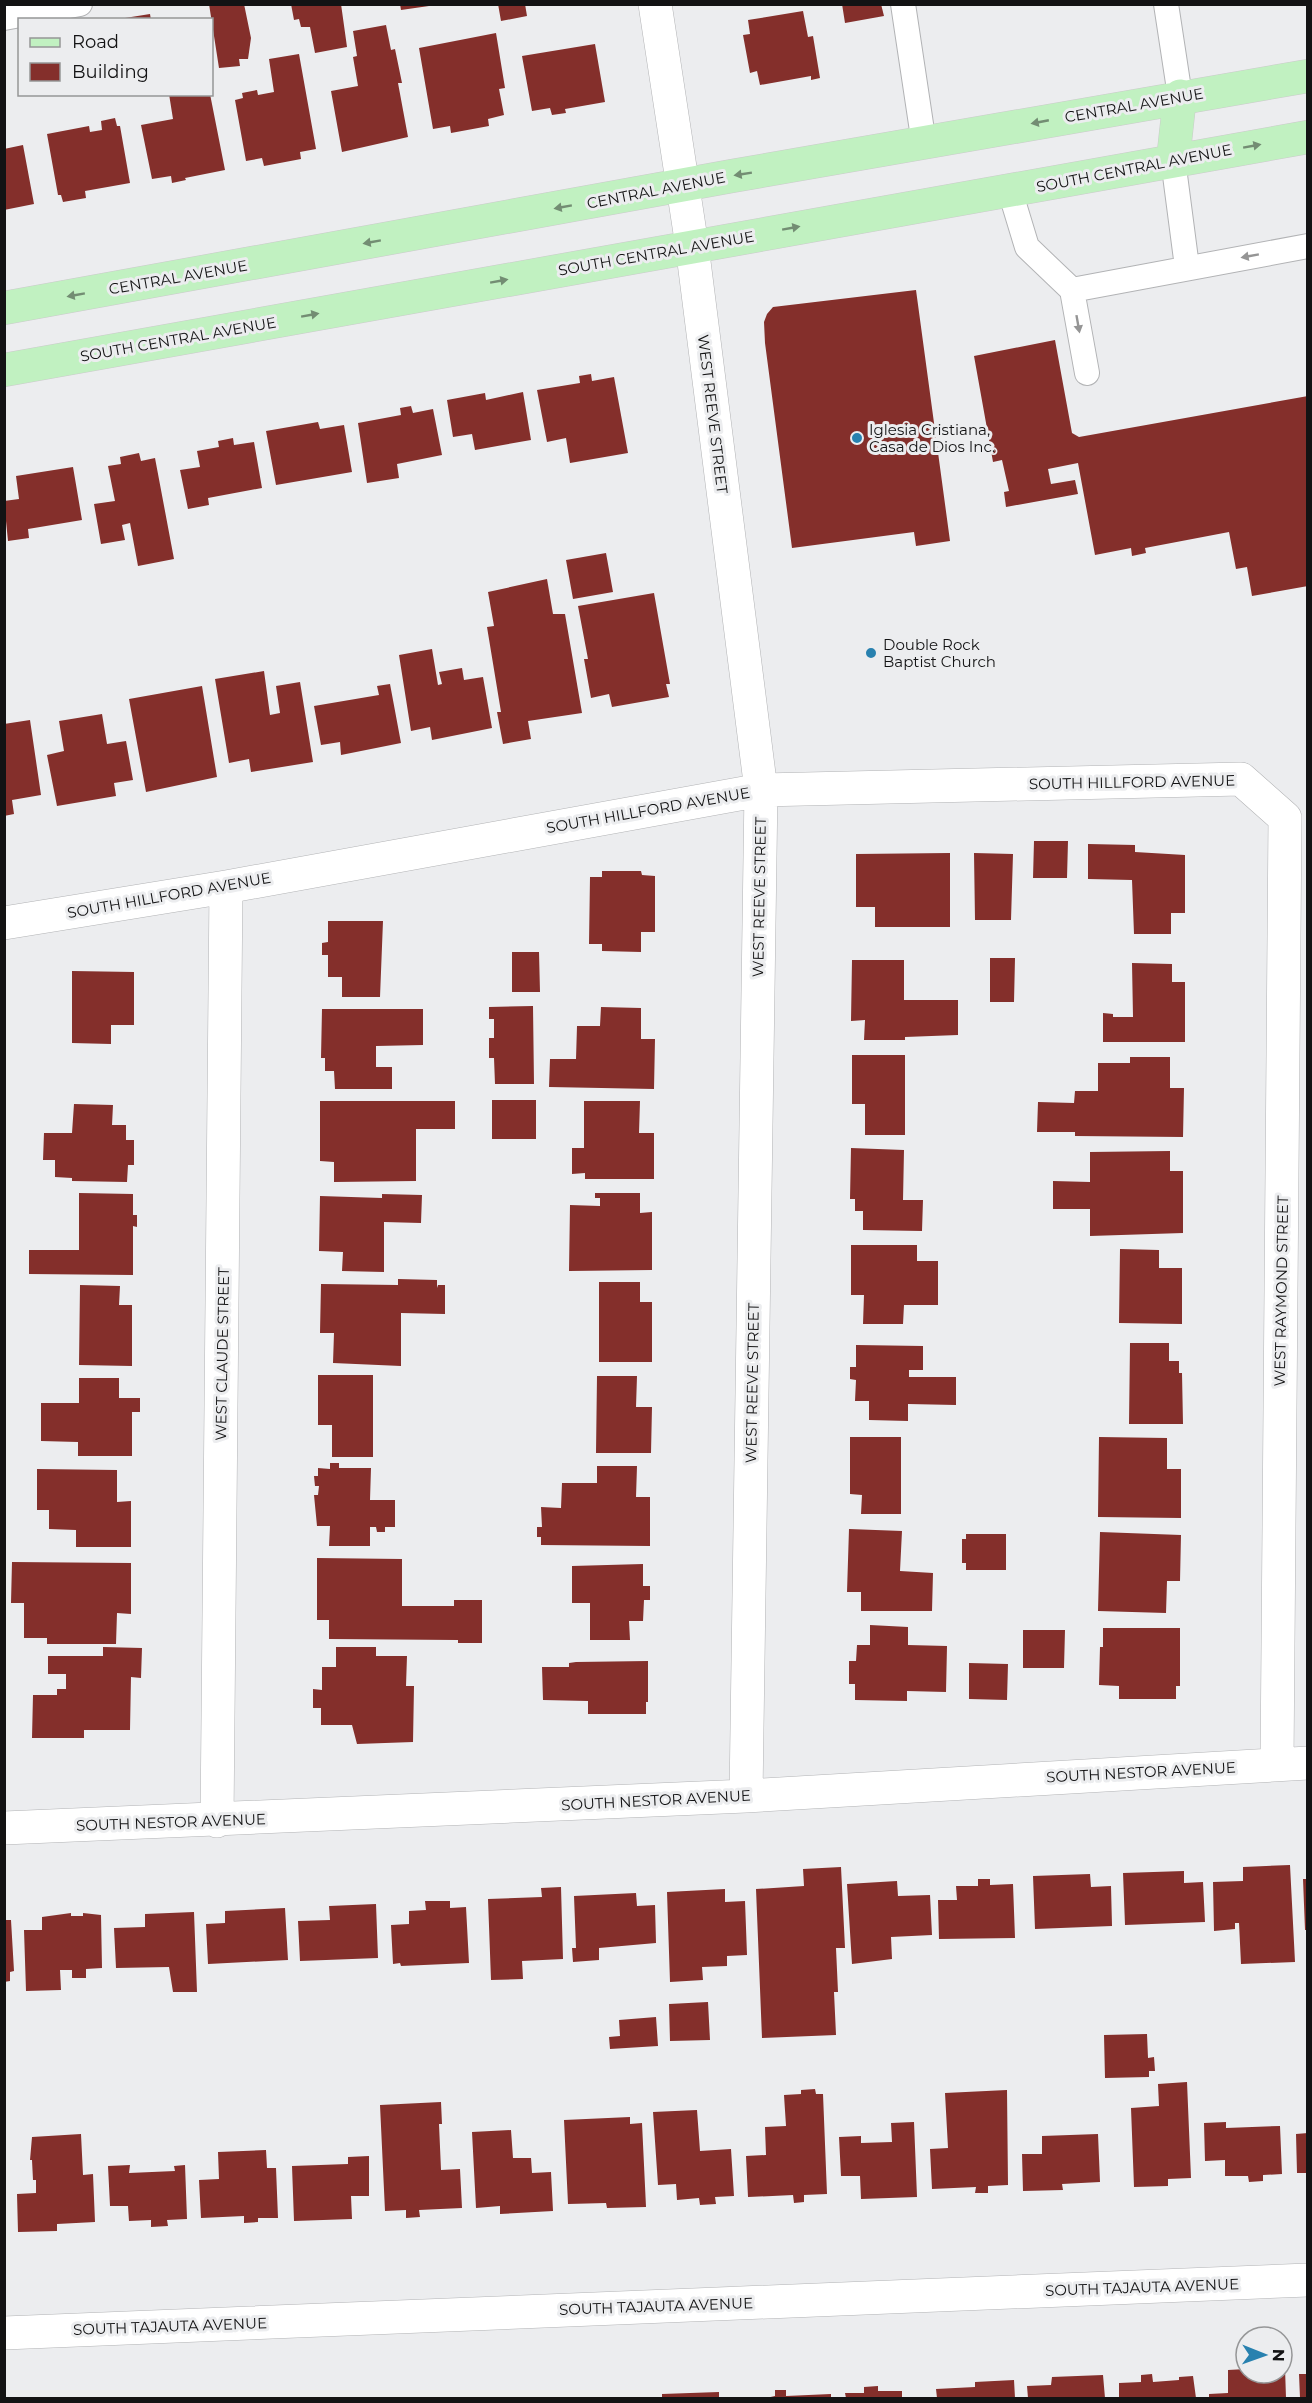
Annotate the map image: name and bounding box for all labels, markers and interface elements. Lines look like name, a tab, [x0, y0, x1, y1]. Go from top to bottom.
legend	[18, 18, 213, 96]
text: Road	[72, 31, 119, 53]
text: Building	[72, 61, 149, 83]
street label: CENTRAL AVENUE	[1063, 83, 1205, 127]
one-way arrow	[1030, 118, 1049, 127]
street label: SOUTH CENTRAL AVENUE	[1035, 140, 1233, 196]
one-way arrow	[1242, 142, 1261, 151]
street label: CENTRAL AVENUE	[585, 167, 727, 213]
one-way arrow	[734, 169, 753, 178]
one-way arrow	[554, 203, 573, 212]
one-way arrow	[781, 224, 800, 233]
street label: SOUTH CENTRAL AVENUE	[557, 226, 755, 280]
one-way arrow	[362, 238, 381, 247]
one-way arrow	[1240, 252, 1259, 261]
street label: CENTRAL AVENUE	[107, 255, 249, 299]
one-way arrow	[490, 276, 509, 285]
one-way arrow	[67, 291, 86, 300]
one-way arrow	[301, 310, 320, 319]
street label: SOUTH CENTRAL AVENUE	[79, 312, 277, 366]
one-way arrow	[1074, 315, 1083, 334]
street label: WEST REEVE STREET	[694, 333, 732, 495]
place label: Iglesia Cristiana, Casa de Dios Inc.	[869, 420, 995, 456]
marker: Iglesia Cristiana, Casa de Dios Inc.	[850, 431, 864, 445]
place label: Double Rock Baptist Church	[883, 635, 996, 671]
marker: Double Rock Baptist Church	[864, 646, 878, 660]
street label: SOUTH HILLFORD AVENUE	[1029, 771, 1235, 793]
street label: SOUTH HILLFORD AVENUE	[545, 783, 751, 837]
street label: WEST REEVE STREET	[748, 816, 770, 977]
street label: SOUTH HILLFORD AVENUE	[66, 868, 272, 922]
street label: WEST RAYMOND STREET	[1270, 1195, 1292, 1387]
street label: WEST CLAUDE STREET	[211, 1267, 233, 1441]
street label: WEST REEVE STREET	[741, 1302, 763, 1463]
street label: SOUTH NESTOR AVENUE	[1046, 1758, 1236, 1786]
street label: SOUTH NESTOR AVENUE	[561, 1786, 751, 1814]
street label: SOUTH NESTOR AVENUE	[76, 1809, 266, 1835]
street label: SOUTH TAJAUTA AVENUE	[1045, 2274, 1239, 2300]
street label: SOUTH TAJAUTA AVENUE	[559, 2293, 753, 2319]
street label: SOUTH TAJAUTA AVENUE	[73, 2313, 267, 2339]
north arrow	[1234, 2325, 1294, 2385]
text: N	[1269, 2349, 1288, 2362]

